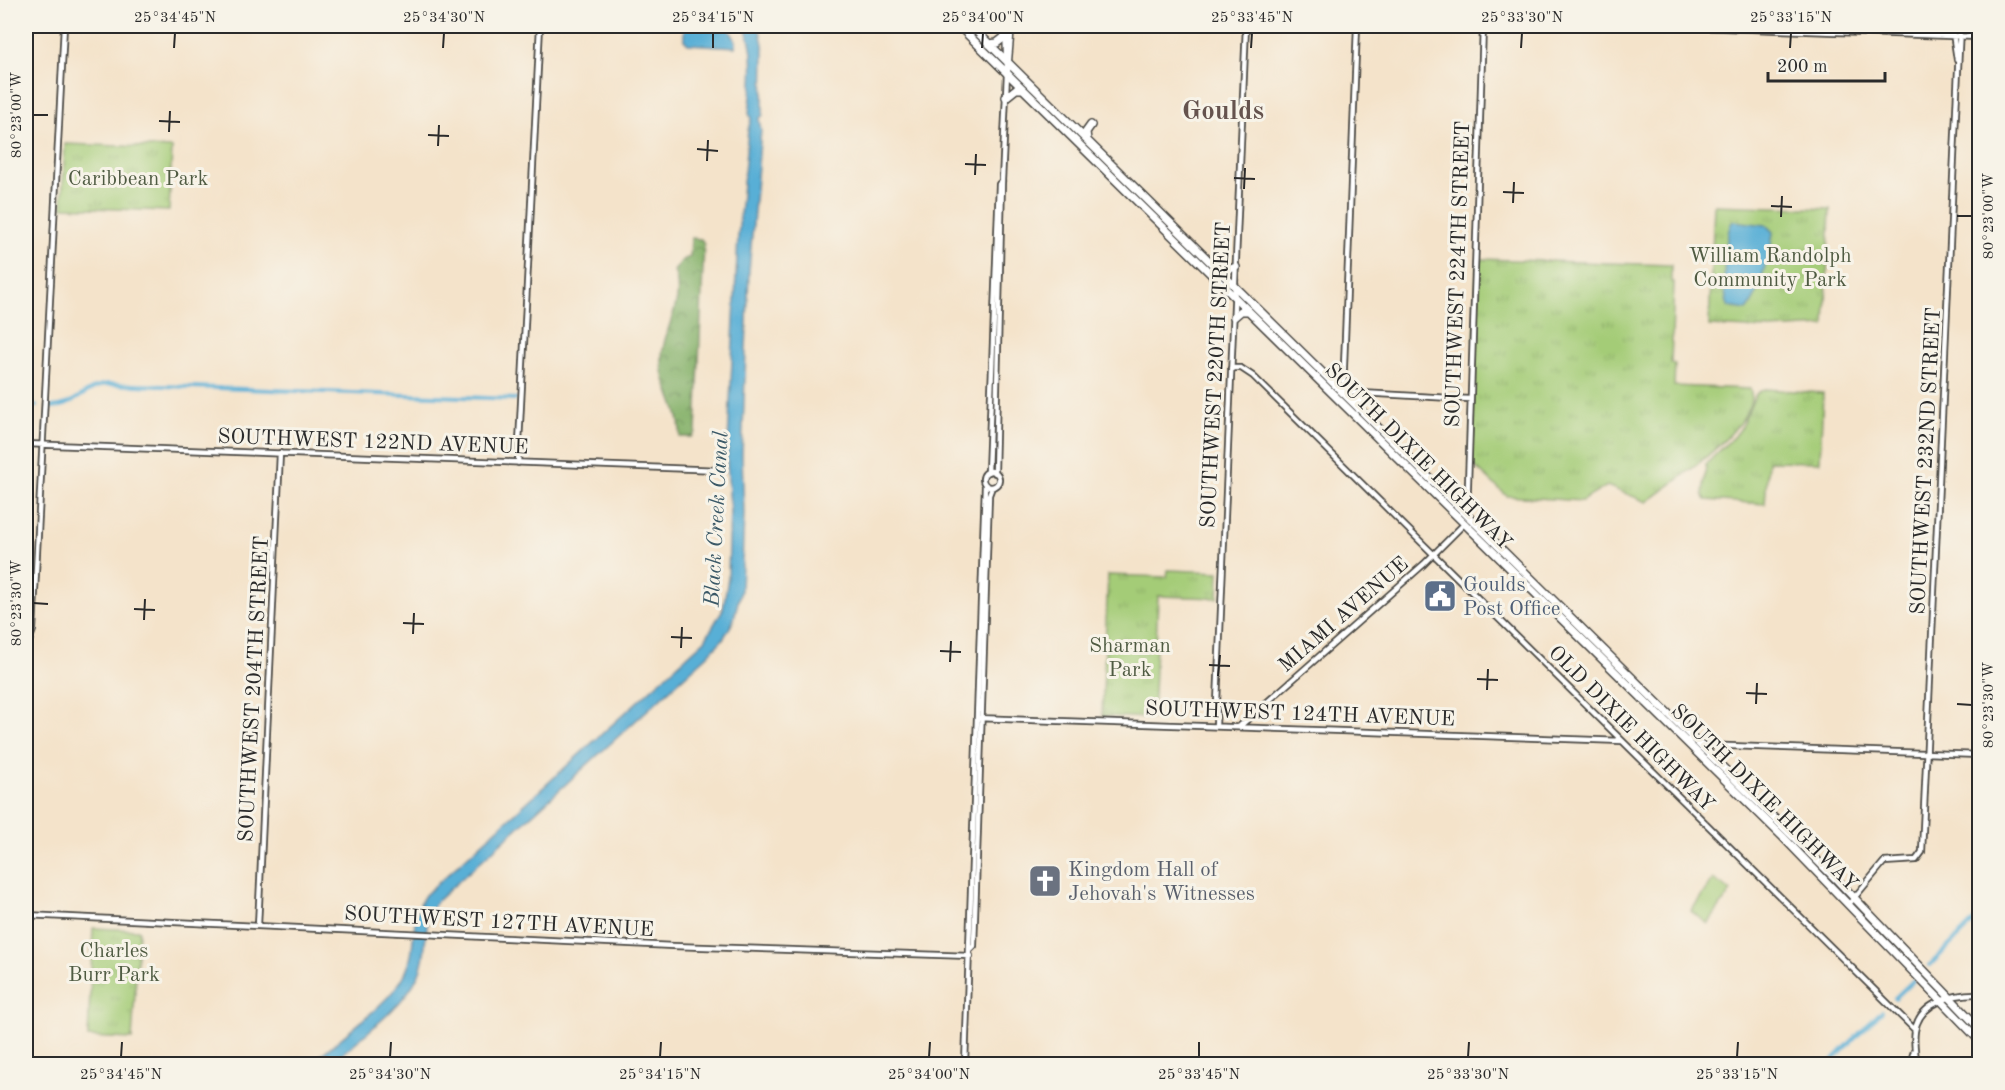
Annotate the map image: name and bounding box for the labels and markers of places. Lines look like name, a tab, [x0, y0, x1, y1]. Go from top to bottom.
place label: Goulds Post Office	[1463, 575, 1561, 620]
public building icon: Goulds Post Office	[1422, 578, 1458, 614]
place label: Kingdom Hall of Jehovah's Witnesses	[1068, 860, 1255, 905]
church icon: Kingdom Hall of Jehovah's Witnesses	[1027, 863, 1063, 899]

